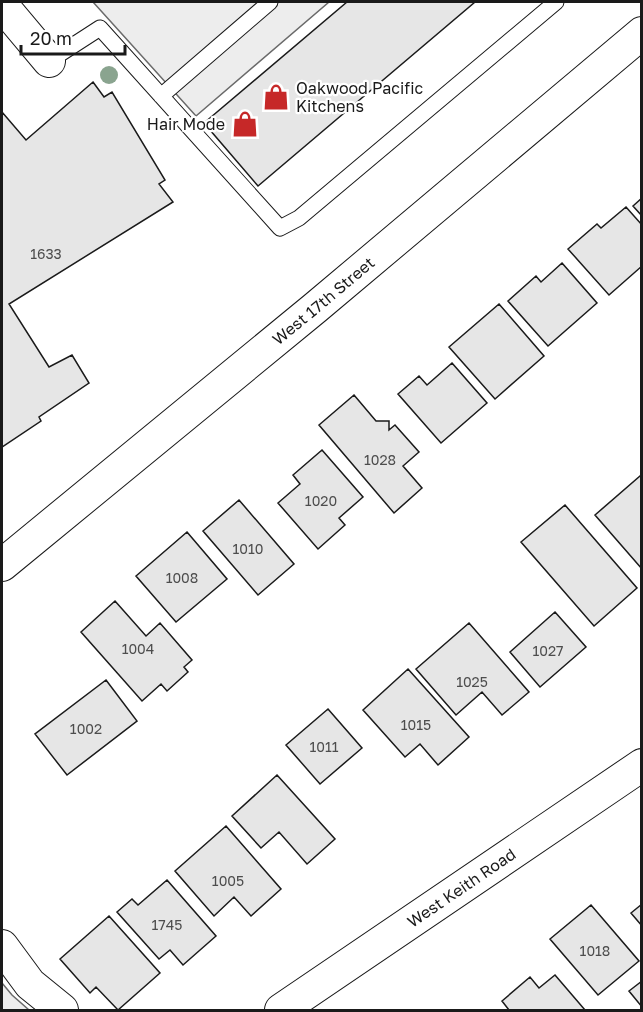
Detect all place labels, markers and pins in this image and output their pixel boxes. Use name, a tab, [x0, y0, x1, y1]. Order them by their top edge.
place label: Oakwood Pacific Kitchens	[296, 78, 423, 116]
shop icon: Oakwood Pacific Kitchens	[261, 82, 291, 112]
shop icon: Hair Mode	[230, 109, 260, 139]
place label: Hair Mode	[147, 114, 225, 134]

